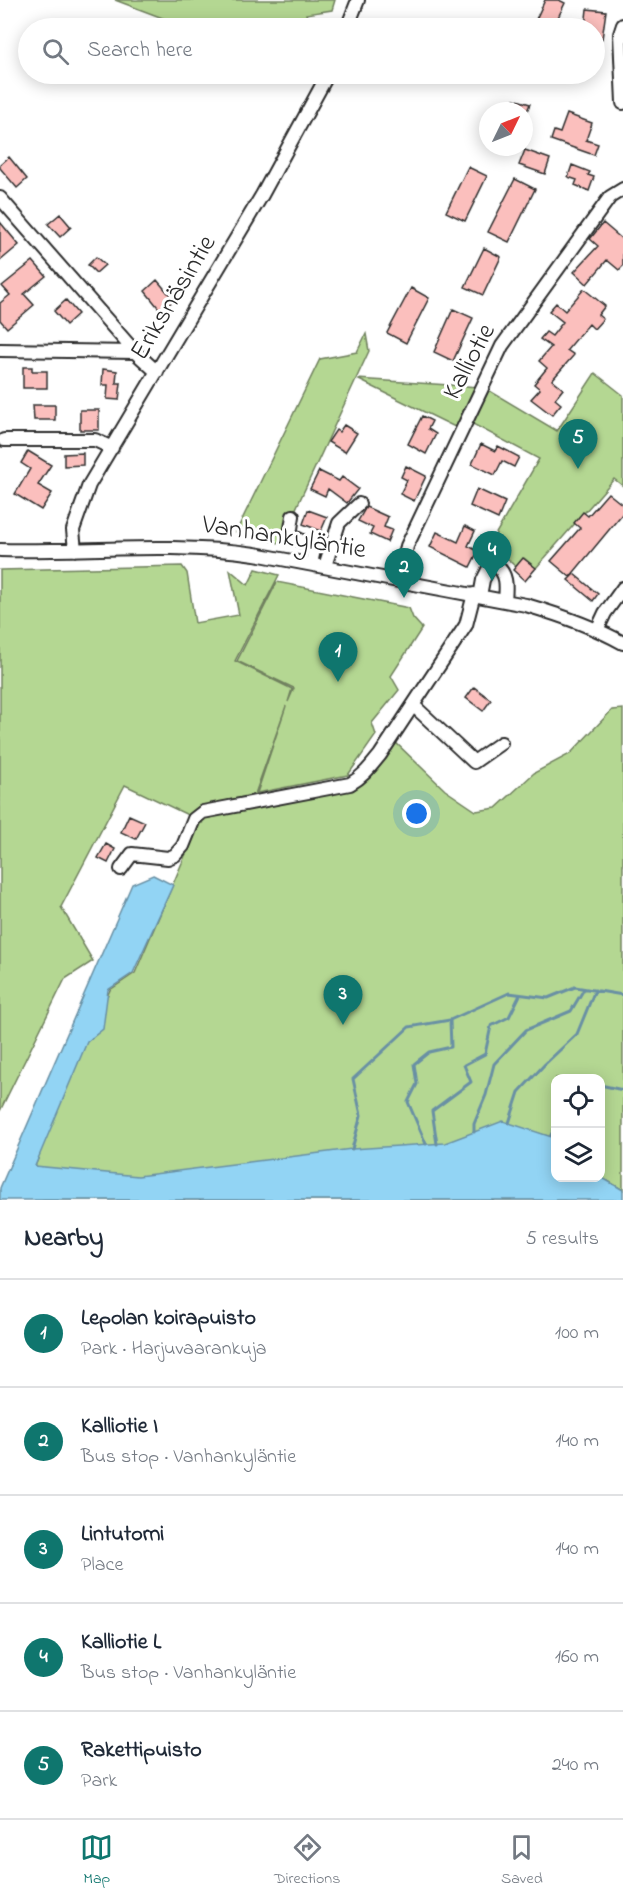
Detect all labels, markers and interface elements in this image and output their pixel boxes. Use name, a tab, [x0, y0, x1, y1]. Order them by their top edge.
search box	[18, 18, 605, 84]
icon: search	[39, 35, 72, 68]
text: Search here	[87, 35, 192, 67]
north arrow	[479, 102, 533, 156]
street label: Eriksnäsintie	[121, 227, 227, 368]
street label: Kalliotie	[434, 316, 507, 407]
pin: 5	[558, 420, 598, 469]
street label: Vanhankyläntie	[198, 506, 370, 570]
pin: 4	[472, 532, 512, 581]
pin: 2	[384, 548, 424, 598]
pin: 1	[318, 632, 358, 682]
your location	[402, 799, 431, 828]
pin: 3	[324, 976, 362, 1025]
map controls	[551, 1074, 605, 1182]
button: locate	[551, 1074, 605, 1128]
button: layers	[551, 1128, 605, 1182]
text: Nearby	[24, 1220, 103, 1258]
text: 5 results	[526, 1225, 599, 1254]
text: Lepolan koirapuisto	[81, 1303, 256, 1335]
text: 1	[40, 1319, 47, 1348]
text: 100 m	[555, 1319, 599, 1348]
text: Park · Harjuvaarankuja	[81, 1335, 267, 1364]
text: Kalliotie I	[81, 1411, 158, 1443]
text: 2	[39, 1427, 48, 1456]
text: 140 m	[555, 1427, 599, 1456]
text: Bus stop · Vanhankyläntie	[81, 1443, 296, 1472]
text: Lintutorni	[81, 1519, 164, 1551]
text: 3	[39, 1535, 48, 1564]
text: 140 m	[555, 1535, 599, 1564]
text: Place	[81, 1551, 123, 1580]
text: Kalliotie L	[81, 1627, 161, 1659]
text: 4	[39, 1643, 48, 1672]
text: 160 m	[555, 1643, 599, 1672]
text: Bus stop · Vanhankyläntie	[81, 1659, 296, 1688]
text: Rakettipuisto	[81, 1735, 202, 1767]
text: 5	[38, 1751, 49, 1780]
text: 240 m	[552, 1751, 599, 1780]
text: Park	[81, 1767, 117, 1796]
tab: Map	[80, 1831, 113, 1891]
tab: Directions	[274, 1831, 340, 1891]
tab: Saved	[501, 1831, 543, 1891]

